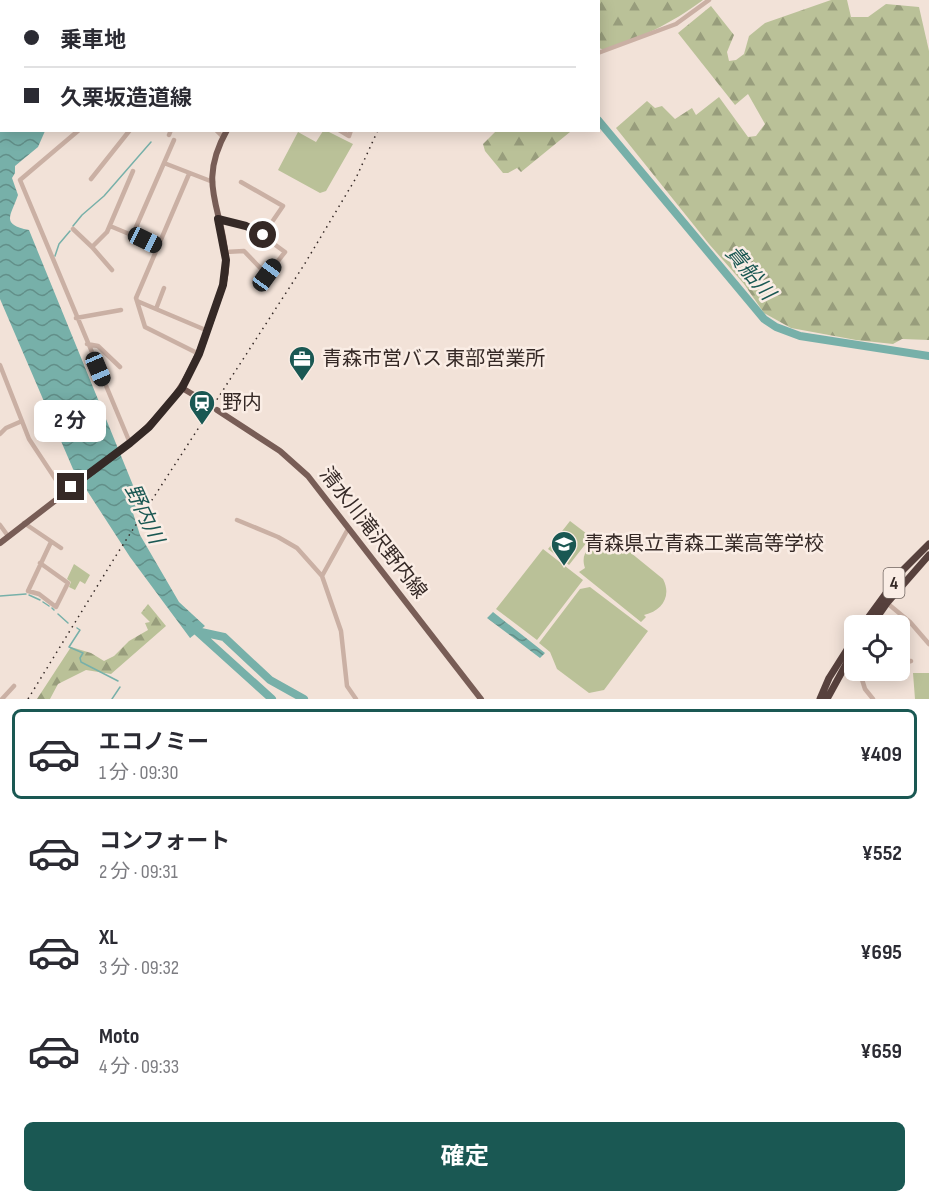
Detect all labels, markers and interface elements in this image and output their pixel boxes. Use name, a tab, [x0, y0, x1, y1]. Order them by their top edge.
text: 乗車地	[60, 27, 126, 54]
text: 久栗坂造道線	[60, 85, 192, 112]
route start	[249, 221, 276, 248]
car	[125, 224, 165, 256]
water label: 貴船川	[720, 241, 781, 307]
car	[249, 255, 285, 295]
office icon: 青森市営バス 東部営業所	[287, 344, 317, 382]
place label: 青森市営バス 東部営業所	[322, 347, 545, 371]
car	[83, 349, 113, 389]
station icon: 野内	[187, 388, 217, 426]
place label: 野内	[222, 391, 262, 415]
callout: 2 分	[35, 400, 107, 442]
text: 2 分	[54, 409, 86, 433]
street label: 清水川滝沢野内線	[314, 463, 432, 603]
route end	[57, 473, 84, 500]
water label: 野内川	[119, 480, 169, 550]
school or university icon: 青森県立青森工業高等学校	[549, 529, 579, 567]
place label: 青森県立青森工業高等学校	[584, 532, 824, 556]
road number: 4	[884, 568, 904, 598]
map controls	[844, 615, 910, 681]
button: locate	[844, 615, 910, 681]
icon: car	[27, 727, 81, 781]
text: エコノミー	[99, 729, 209, 756]
text: ¥409	[860, 741, 902, 768]
text: 1 分 · 09:30	[99, 761, 178, 785]
icon: car	[27, 826, 81, 880]
text: コンフォート	[99, 828, 230, 855]
text: ¥552	[862, 840, 902, 867]
text: 2 分 · 09:31	[99, 860, 178, 884]
text: XL	[99, 924, 118, 951]
icon: car	[27, 925, 81, 979]
text: ¥695	[860, 939, 902, 966]
text: 3 分 · 09:32	[99, 956, 179, 980]
text: Moto	[99, 1023, 139, 1050]
icon: car	[27, 1024, 81, 1078]
text: ¥659	[860, 1038, 902, 1065]
text: 4 分 · 09:33	[99, 1055, 179, 1079]
button: 確定	[24, 1122, 905, 1191]

